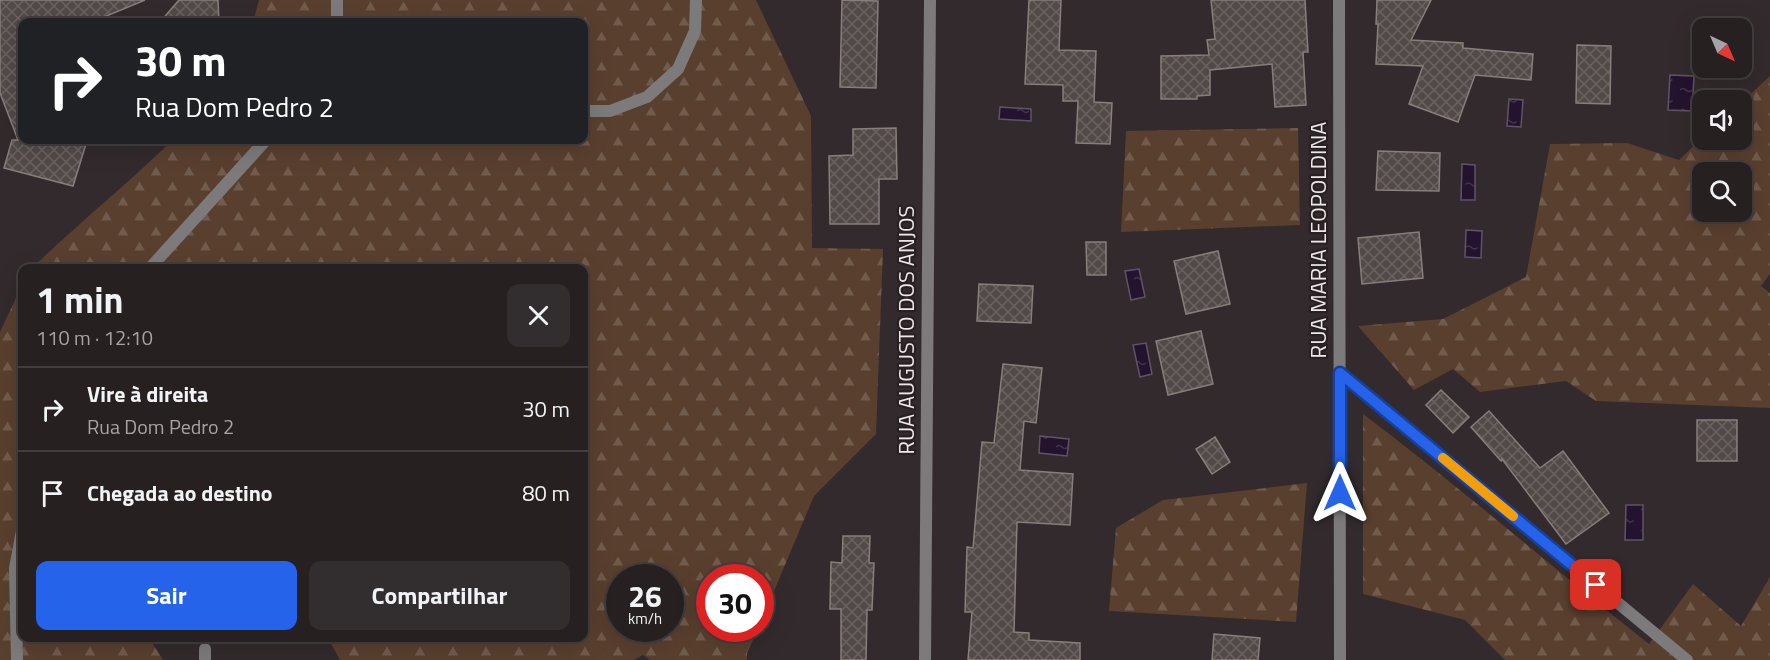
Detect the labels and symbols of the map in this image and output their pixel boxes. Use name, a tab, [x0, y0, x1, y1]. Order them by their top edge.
north arrow	[1692, 18, 1752, 78]
street label: RUA MARIA LEOPOLDINA	[1301, 122, 1335, 358]
street label: RUA AUGUSTO DOS ANJOS	[889, 206, 923, 454]
position arrow	[1308, 461, 1372, 525]
pin	[1570, 559, 1621, 610]
speed limit sign: 30	[696, 564, 774, 642]

